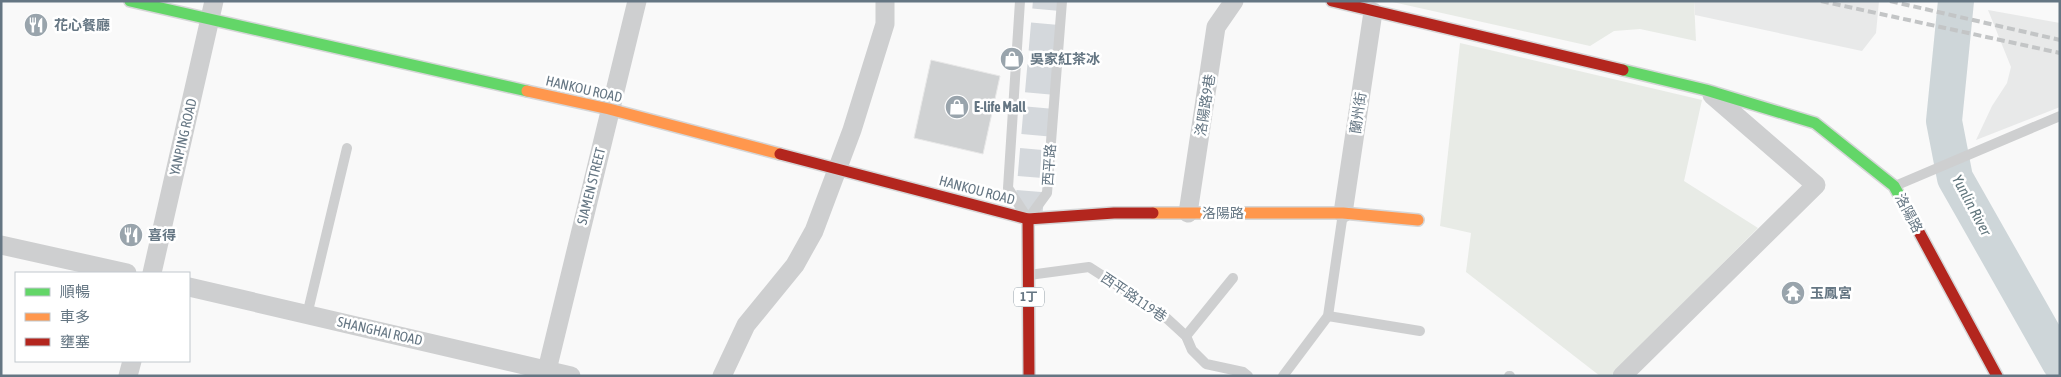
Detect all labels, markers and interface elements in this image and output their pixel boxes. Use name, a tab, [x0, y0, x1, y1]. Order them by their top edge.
restaurant icon: 花心餐廳	[23, 12, 49, 38]
place label: 花心餐廳	[54, 17, 110, 33]
shop icon: 吳家紅茶冰	[999, 46, 1025, 72]
place label: 吳家紅茶冰	[1030, 51, 1100, 67]
street label: HANKOU ROAD	[544, 72, 624, 106]
street label: 洛陽路9巷	[1192, 73, 1218, 137]
street label: 蘭州街	[1347, 91, 1369, 135]
shop icon: E-life Mall	[944, 94, 970, 120]
street label: YANPING ROAD	[166, 97, 200, 177]
place label: E-life Mall	[974, 99, 1026, 115]
street label: 西平路	[1040, 143, 1058, 187]
street label: SIAMEN STREET	[574, 146, 608, 226]
street label: HANKOU ROAD	[937, 172, 1017, 208]
water label: Yunlin River	[1949, 172, 1995, 239]
street label: 洛陽路	[1892, 191, 1926, 235]
street label: 洛陽路	[1202, 205, 1244, 221]
restaurant icon: 喜得	[118, 222, 144, 248]
place label: 喜得	[148, 227, 176, 243]
street label: 西平路119巷	[1098, 269, 1170, 325]
legend	[15, 272, 190, 362]
temple icon: 玉鳳宮	[1780, 280, 1806, 306]
text: 順暢	[60, 283, 90, 300]
place label: 玉鳳宮	[1810, 285, 1852, 301]
road number: 1丁	[1014, 288, 1044, 306]
text: 車多	[60, 308, 90, 325]
street label: SHANGHAI ROAD	[336, 313, 424, 349]
text: 壅塞	[60, 333, 90, 350]

